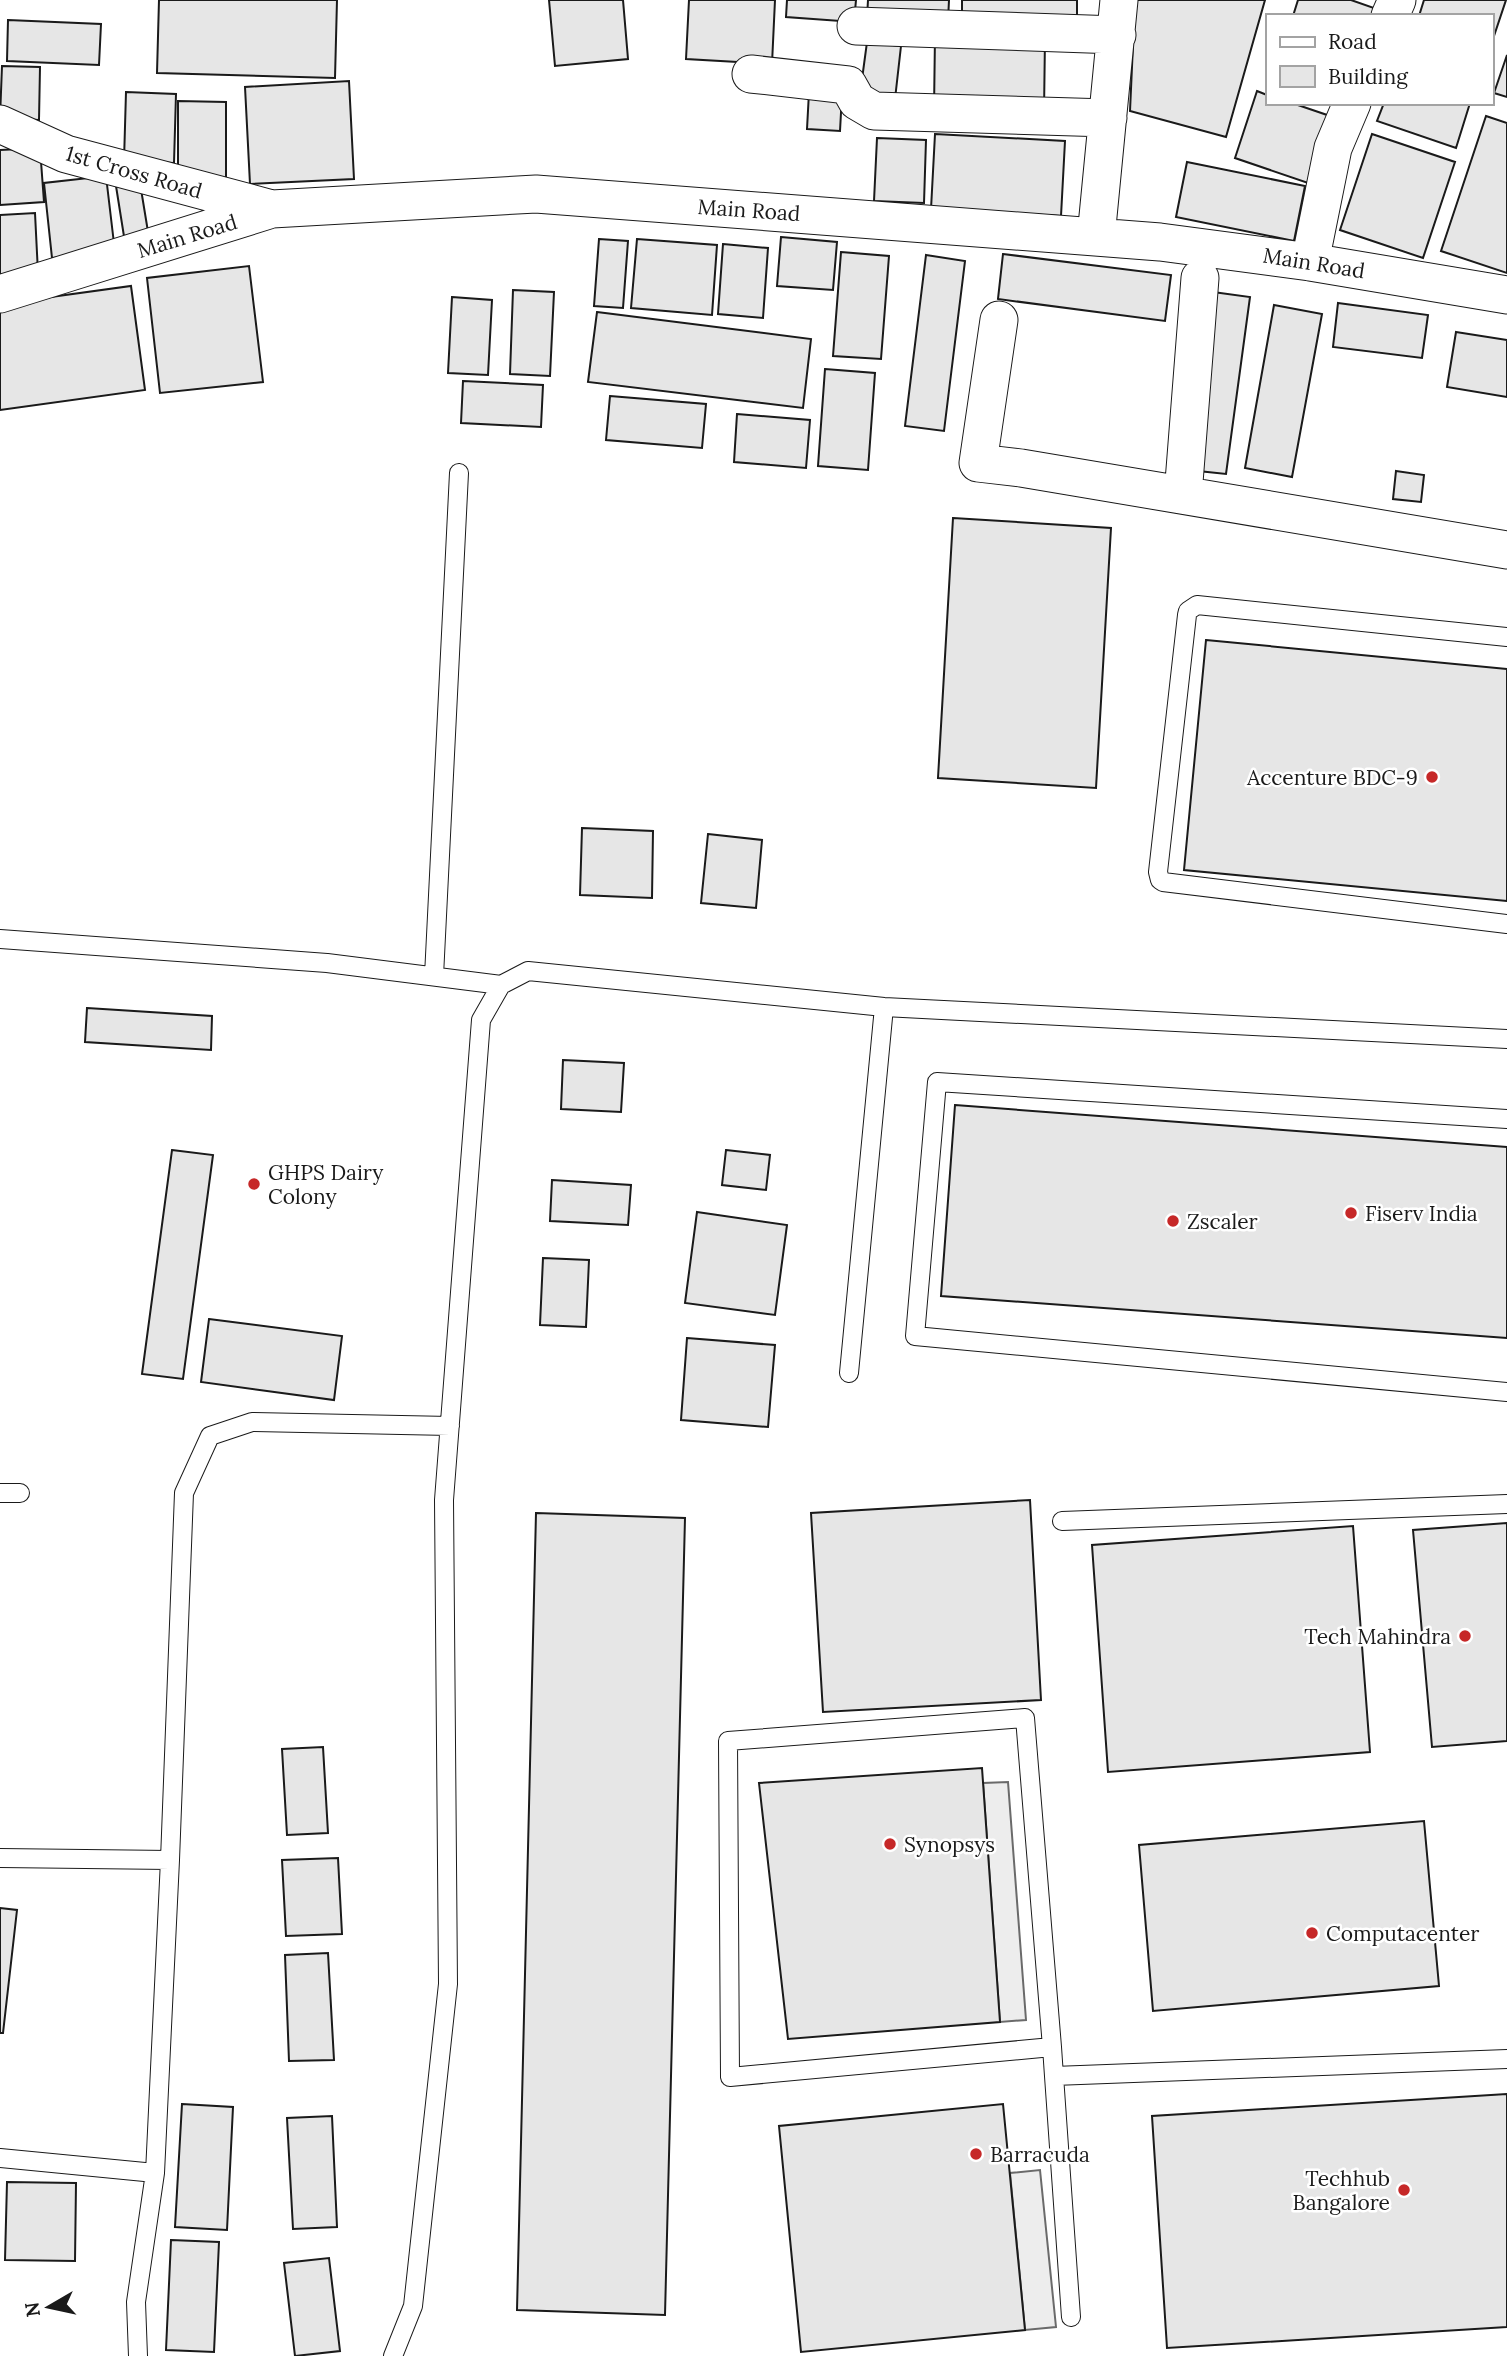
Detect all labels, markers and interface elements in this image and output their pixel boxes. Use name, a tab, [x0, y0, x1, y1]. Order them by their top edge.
legend	[1266, 14, 1493, 105]
text: Road	[1328, 28, 1377, 55]
text: Building	[1328, 63, 1408, 90]
street label: 1st Cross Road	[63, 140, 205, 204]
street label: Main Road	[697, 193, 801, 227]
street label: Main Road	[134, 208, 240, 264]
street label: Main Road	[1261, 242, 1367, 284]
place label: Accenture BDC-9	[1246, 764, 1418, 791]
marker: Accenture BDC-9	[1424, 769, 1440, 785]
place label: GHPS Dairy Colony	[268, 1159, 383, 1210]
marker: GHPS Dairy Colony	[246, 1176, 262, 1192]
place label: Fiserv India	[1365, 1200, 1478, 1227]
marker: Fiserv India	[1343, 1205, 1359, 1221]
place label: Zscaler	[1187, 1208, 1258, 1235]
marker: Zscaler	[1165, 1213, 1181, 1229]
place label: Tech Mahindra	[1304, 1623, 1451, 1650]
marker: Tech Mahindra	[1457, 1628, 1473, 1644]
place label: Synopsys	[904, 1831, 995, 1858]
marker: Synopsys	[882, 1836, 898, 1852]
place label: Computacenter	[1326, 1920, 1479, 1947]
marker: Computacenter	[1304, 1925, 1320, 1941]
place label: Barracuda	[990, 2141, 1090, 2168]
marker: Barracuda	[968, 2146, 984, 2162]
place label: Techhub Bangalore	[1293, 2165, 1390, 2216]
marker: Techhub Bangalore	[1396, 2182, 1412, 2198]
north arrow	[14, 2272, 84, 2342]
text: N	[19, 2300, 45, 2319]

